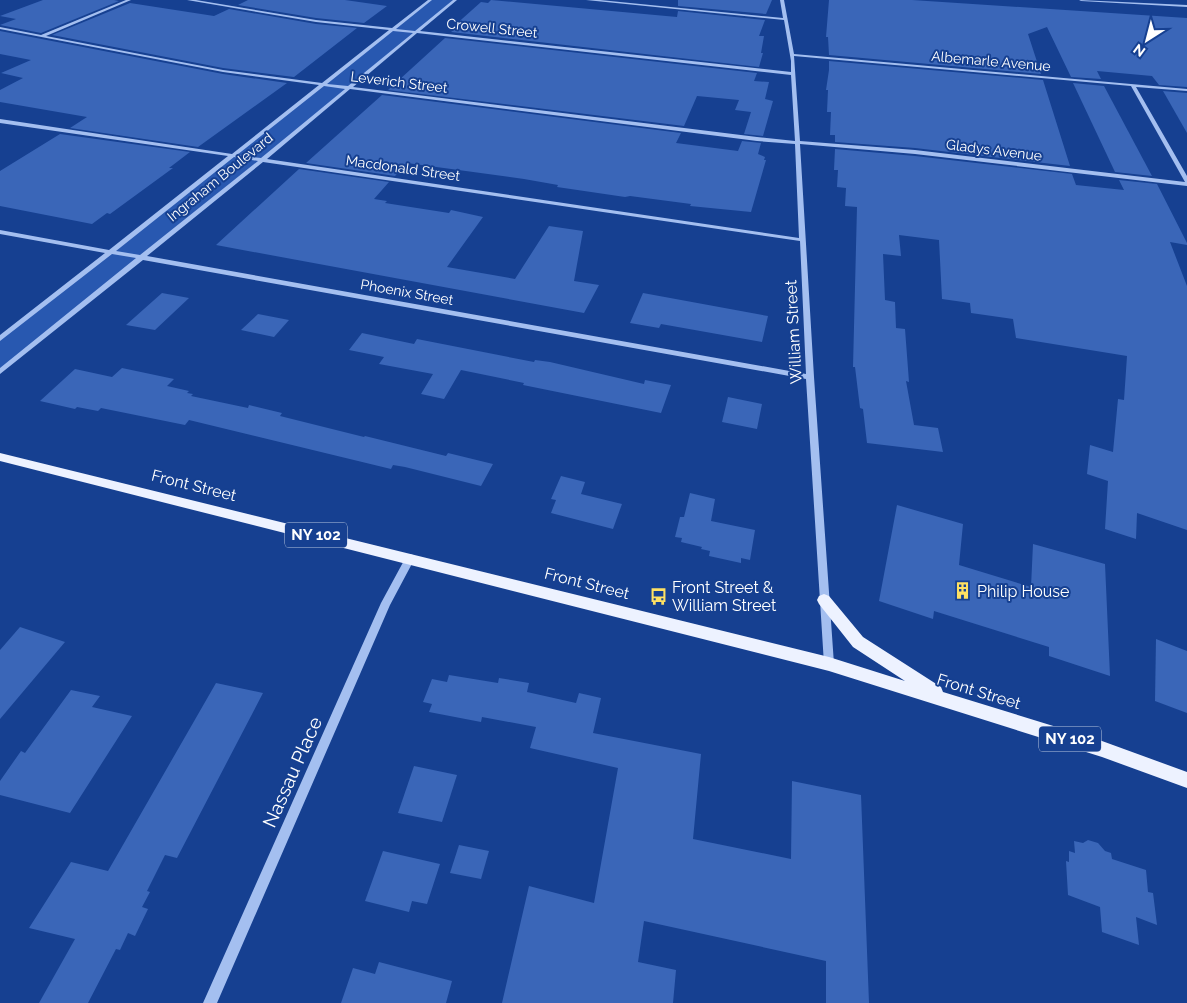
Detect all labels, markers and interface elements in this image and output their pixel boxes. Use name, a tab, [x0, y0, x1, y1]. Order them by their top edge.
street label: Crowell Street	[446, 15, 539, 41]
north arrow	[1122, 15, 1172, 65]
text: N	[1130, 41, 1148, 60]
street label: Albemarle Avenue	[931, 48, 1051, 74]
street label: Leverich Street	[350, 68, 449, 96]
street label: Ingraham Boulevard	[164, 130, 276, 224]
street label: Gladys Avenue	[945, 136, 1043, 164]
street label: Macdonald Street	[345, 152, 461, 184]
street label: Phoenix Street	[359, 276, 455, 308]
street label: William Street	[781, 279, 806, 385]
street label: Front Street	[149, 466, 239, 505]
road number: NY 102	[285, 522, 347, 548]
street label: Front Street	[542, 564, 632, 603]
place label: Front Street & William Street	[672, 578, 777, 615]
building icon: Philip House	[953, 581, 973, 601]
place label: Philip House	[977, 582, 1069, 601]
bus stop icon: Front Street & William Street	[648, 586, 668, 606]
street label: Front Street	[935, 670, 1024, 713]
street label: Nassau Place	[258, 713, 326, 831]
road number: NY 102	[1039, 726, 1101, 752]

